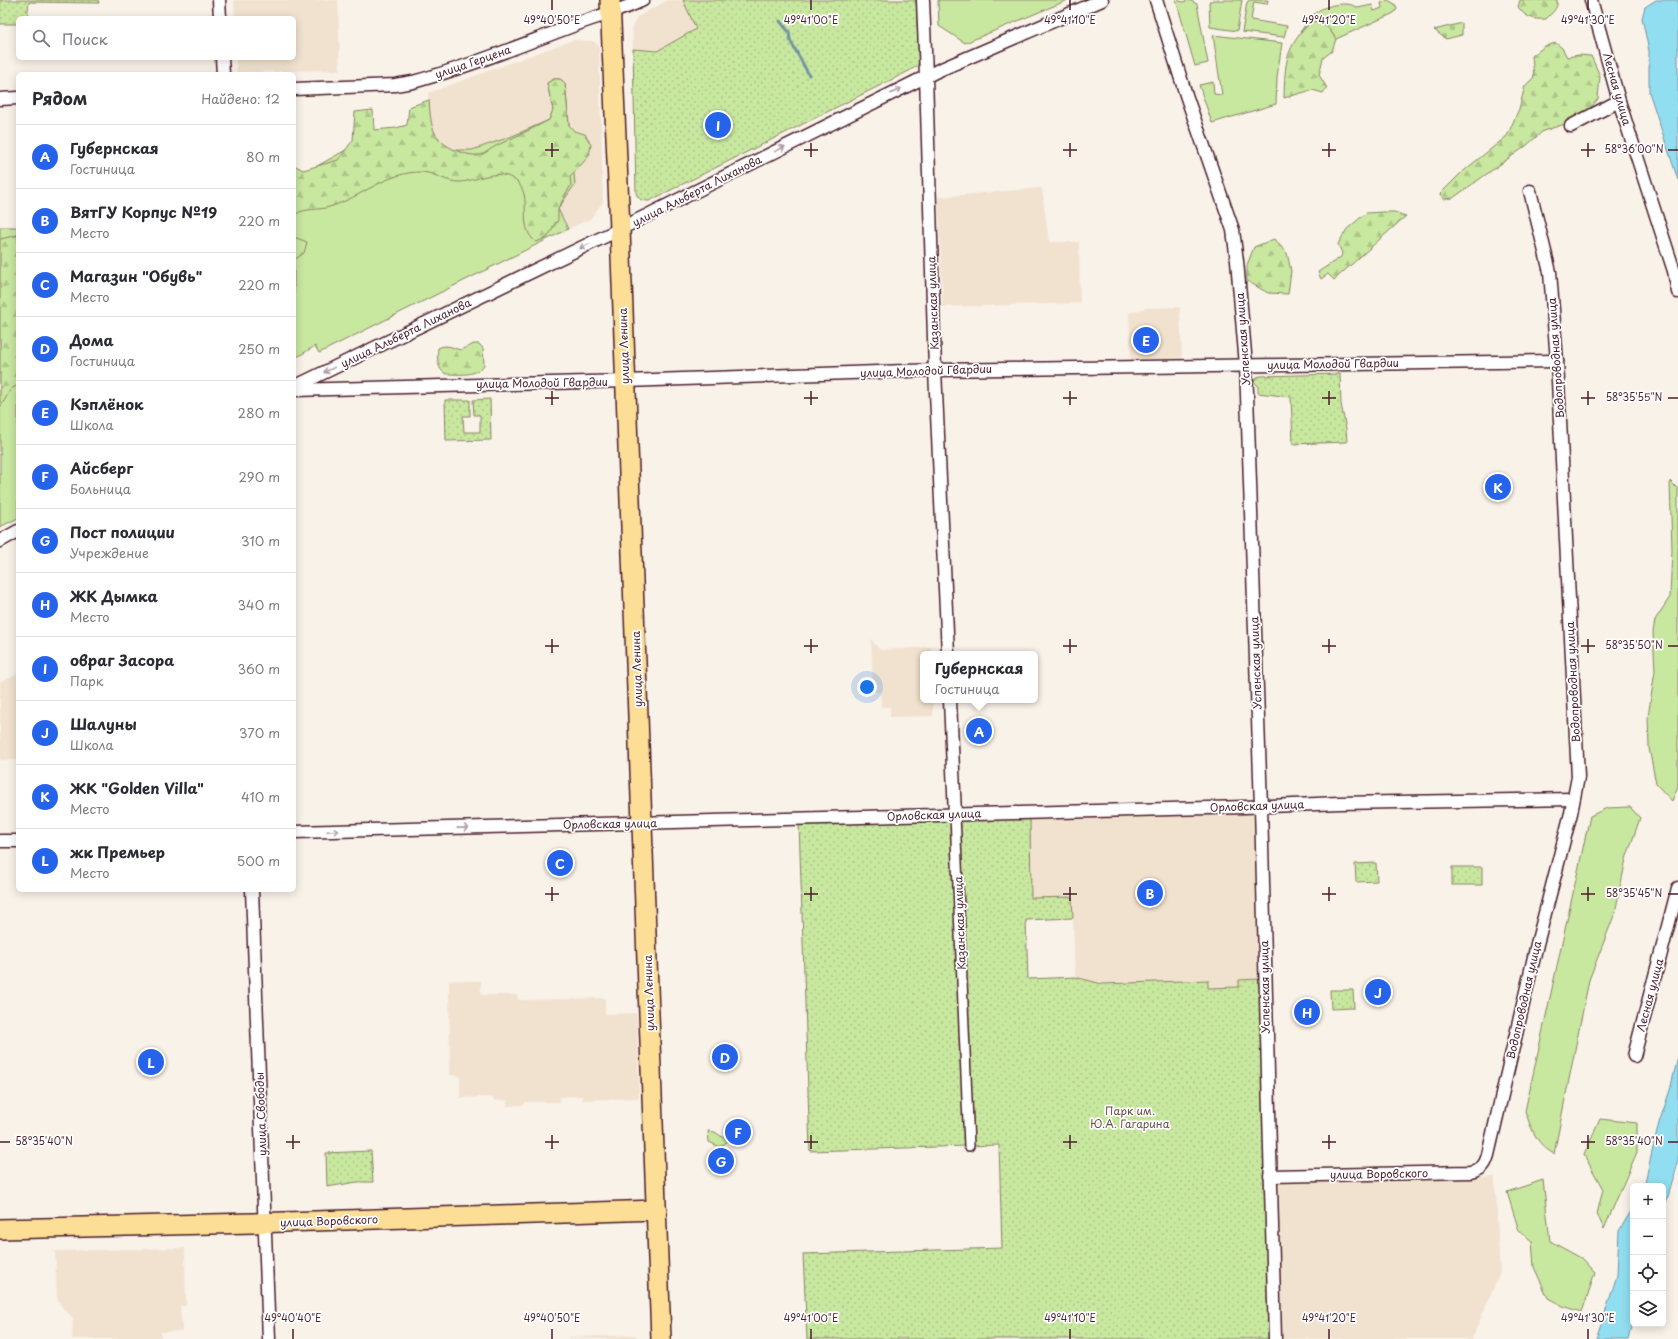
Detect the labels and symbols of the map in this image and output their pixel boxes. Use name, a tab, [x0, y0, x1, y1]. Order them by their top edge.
text: 49°40'50"E	[524, 12, 580, 27]
text: 49°41'00"E	[784, 12, 838, 27]
text: 49°41'10"E	[1044, 12, 1096, 27]
text: 49°41'20"E	[1302, 12, 1356, 27]
text: 49°41'30"E	[1561, 12, 1615, 27]
street label: улица Герцена	[433, 41, 513, 82]
street label: Лесная улица	[1599, 51, 1636, 127]
one-way arrow	[890, 87, 902, 94]
pin: I	[705, 110, 731, 140]
text: 58°36'00"N	[1604, 141, 1664, 156]
one-way arrow	[774, 145, 786, 152]
street label: улица Альберта Лиханова	[629, 150, 765, 231]
one-way arrow	[579, 243, 591, 250]
street label: Казанская улица	[922, 256, 943, 350]
street label: Успенская улица	[1231, 292, 1254, 386]
street label: улица Альберта Лиханова	[338, 293, 474, 372]
street label: Водопроводная улица	[1543, 297, 1568, 419]
street label: улица Ленина	[614, 308, 633, 384]
pin: E	[1133, 325, 1159, 355]
street label: улица Молодой Гвардии	[1267, 354, 1399, 373]
street label: улица Молодой Гвардии	[860, 360, 992, 381]
one-way arrow	[323, 367, 335, 374]
street label: улица Молодой Гвардии	[476, 373, 608, 392]
text: 58°35'55"N	[1606, 389, 1663, 404]
pin: K	[1485, 472, 1511, 502]
street label: Успенская улица	[1245, 616, 1266, 710]
street label: Водопроводная улица	[1561, 621, 1584, 743]
street label: улица Ленина	[627, 631, 646, 707]
text: 58°35'50"N	[1605, 637, 1663, 652]
your location	[857, 677, 877, 697]
pin: A	[966, 716, 992, 746]
street label: Орловская улица	[1210, 795, 1305, 816]
street label: Орловская улица	[887, 804, 982, 825]
street label: Орловская улица	[563, 814, 657, 833]
one-way arrow	[456, 824, 469, 831]
one-way arrow	[326, 827, 339, 835]
pin: C	[547, 848, 573, 878]
street label: Казанская улица	[949, 876, 970, 970]
pin: B	[1137, 878, 1163, 908]
text: 58°35'45"N	[1606, 885, 1662, 900]
street label: Водопроводная улица	[1502, 939, 1545, 1061]
street label: Успенская улица	[1255, 940, 1274, 1034]
street label: улица Ленина	[639, 955, 658, 1031]
street label: Лесная улица	[1632, 956, 1667, 1033]
pin: J	[1365, 977, 1391, 1007]
pin: H	[1294, 997, 1320, 1027]
pin: D	[712, 1042, 738, 1072]
pin: L	[138, 1047, 164, 1077]
street label: улица Свободы	[251, 1072, 270, 1156]
park label: Парк им. Ю.А. Гагарина	[1090, 1102, 1170, 1132]
pin: F	[725, 1117, 751, 1147]
text: 58°35'40"N	[15, 1133, 73, 1148]
text: 58°35'40"N	[1605, 1133, 1663, 1148]
pin: G	[708, 1146, 734, 1176]
street label: улица Воровского	[1330, 1164, 1428, 1183]
street label: улица Воровского	[280, 1210, 378, 1231]
text: 49°40'40"E	[265, 1310, 321, 1325]
text: 49°40'50"E	[524, 1310, 580, 1325]
text: 49°41'00"E	[784, 1310, 838, 1325]
text: 49°41'10"E	[1044, 1310, 1096, 1325]
text: 49°41'20"E	[1302, 1310, 1356, 1325]
text: 49°41'30"E	[1561, 1310, 1615, 1325]

